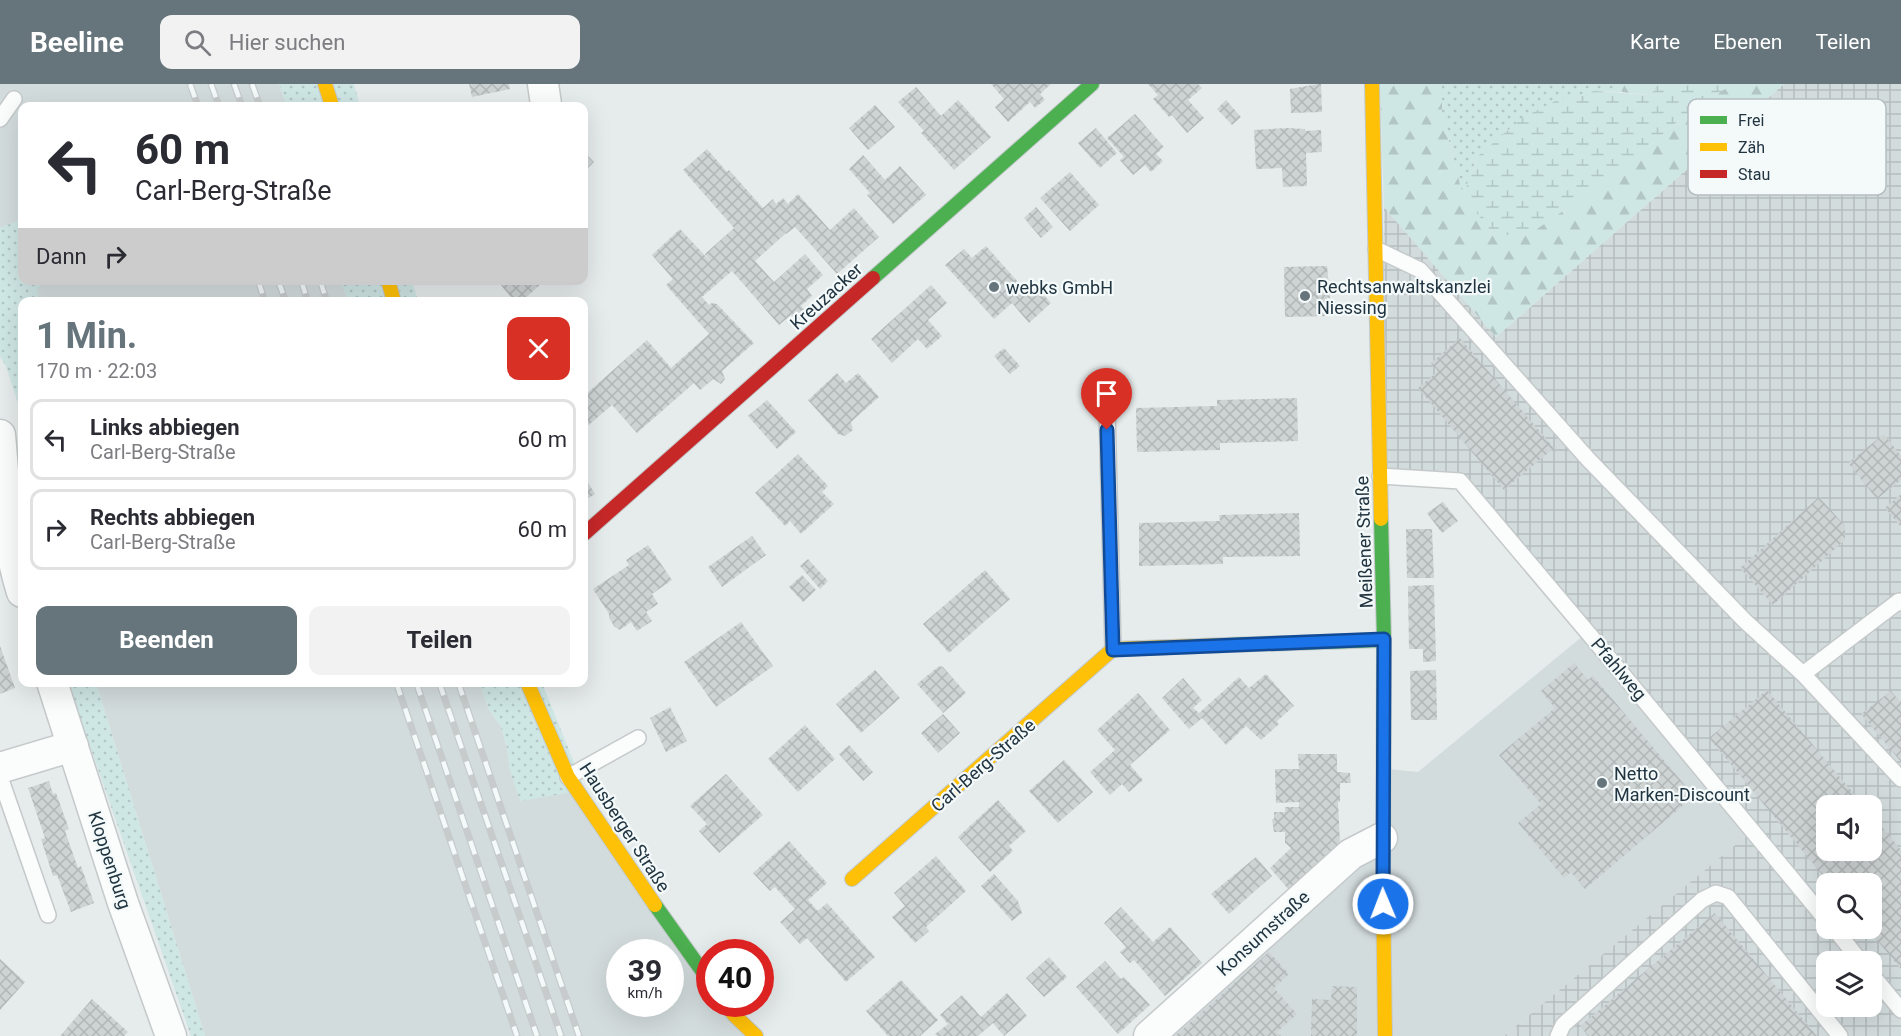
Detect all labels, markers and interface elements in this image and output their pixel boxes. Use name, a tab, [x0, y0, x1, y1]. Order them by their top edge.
search box	[160, 15, 580, 69]
text: Beeline	[30, 26, 124, 59]
icon: search	[181, 26, 214, 59]
text: Hier suchen	[229, 30, 345, 55]
text: Karte	[1630, 30, 1680, 54]
text: Ebenen	[1713, 30, 1782, 54]
text: Teilen	[1815, 30, 1871, 54]
legend	[1688, 99, 1886, 195]
text: Frei	[1738, 111, 1764, 130]
text: 60 m	[135, 125, 230, 174]
icon: left	[36, 126, 114, 204]
text: Zäh	[1738, 138, 1765, 157]
text: Stau	[1738, 165, 1770, 184]
text: Carl-Berg-Straße	[135, 175, 332, 207]
icon: right	[99, 240, 132, 273]
text: Dann	[36, 244, 87, 269]
street label: Kreuzacker	[786, 258, 866, 334]
place label: Rechtsanwaltskanzlei Niessing	[1317, 276, 1491, 318]
place label: webks GmbH	[1006, 277, 1113, 298]
marker: webks GmbH	[987, 280, 1001, 294]
marker: Rechtsanwaltskanzlei Niessing	[1298, 289, 1312, 303]
text: 1 Min.	[36, 315, 137, 357]
button: close	[507, 317, 570, 380]
text: 170 m · 22:03	[36, 359, 157, 383]
pin	[1081, 368, 1132, 430]
icon: arrive	[1090, 377, 1123, 410]
text: Links abbiegen	[90, 415, 240, 440]
icon: left	[39, 423, 72, 456]
text: 60 m	[518, 427, 567, 452]
text: Carl-Berg-Straße	[90, 440, 236, 464]
street label: Meißener Straße	[1351, 476, 1377, 608]
text: Rechts abbiegen	[90, 505, 255, 530]
icon: right	[39, 513, 72, 546]
text: 60 m	[518, 517, 567, 542]
text: Carl-Berg-Straße	[90, 530, 236, 554]
button: Beenden	[36, 606, 297, 675]
button: Teilen	[309, 606, 570, 675]
street label: Pfahlweg	[1587, 634, 1651, 704]
street label: Carl-Berg-Straße	[927, 714, 1039, 816]
street label: Hausberger Straße	[575, 758, 675, 896]
place label: Netto Marken-Discount	[1614, 763, 1750, 805]
marker: Netto Marken-Discount	[1595, 776, 1609, 790]
map controls	[1816, 795, 1882, 1017]
button: sound	[1816, 795, 1882, 861]
street label: Kloppenburg	[84, 808, 136, 912]
position arrow	[1351, 872, 1415, 936]
button: search	[1816, 873, 1882, 939]
street label: Konsumstraße	[1212, 886, 1314, 980]
speed limit sign: 40	[696, 939, 774, 1017]
button: layers	[1816, 951, 1882, 1017]
text: 39	[628, 953, 662, 988]
text: km/h	[627, 984, 663, 1002]

